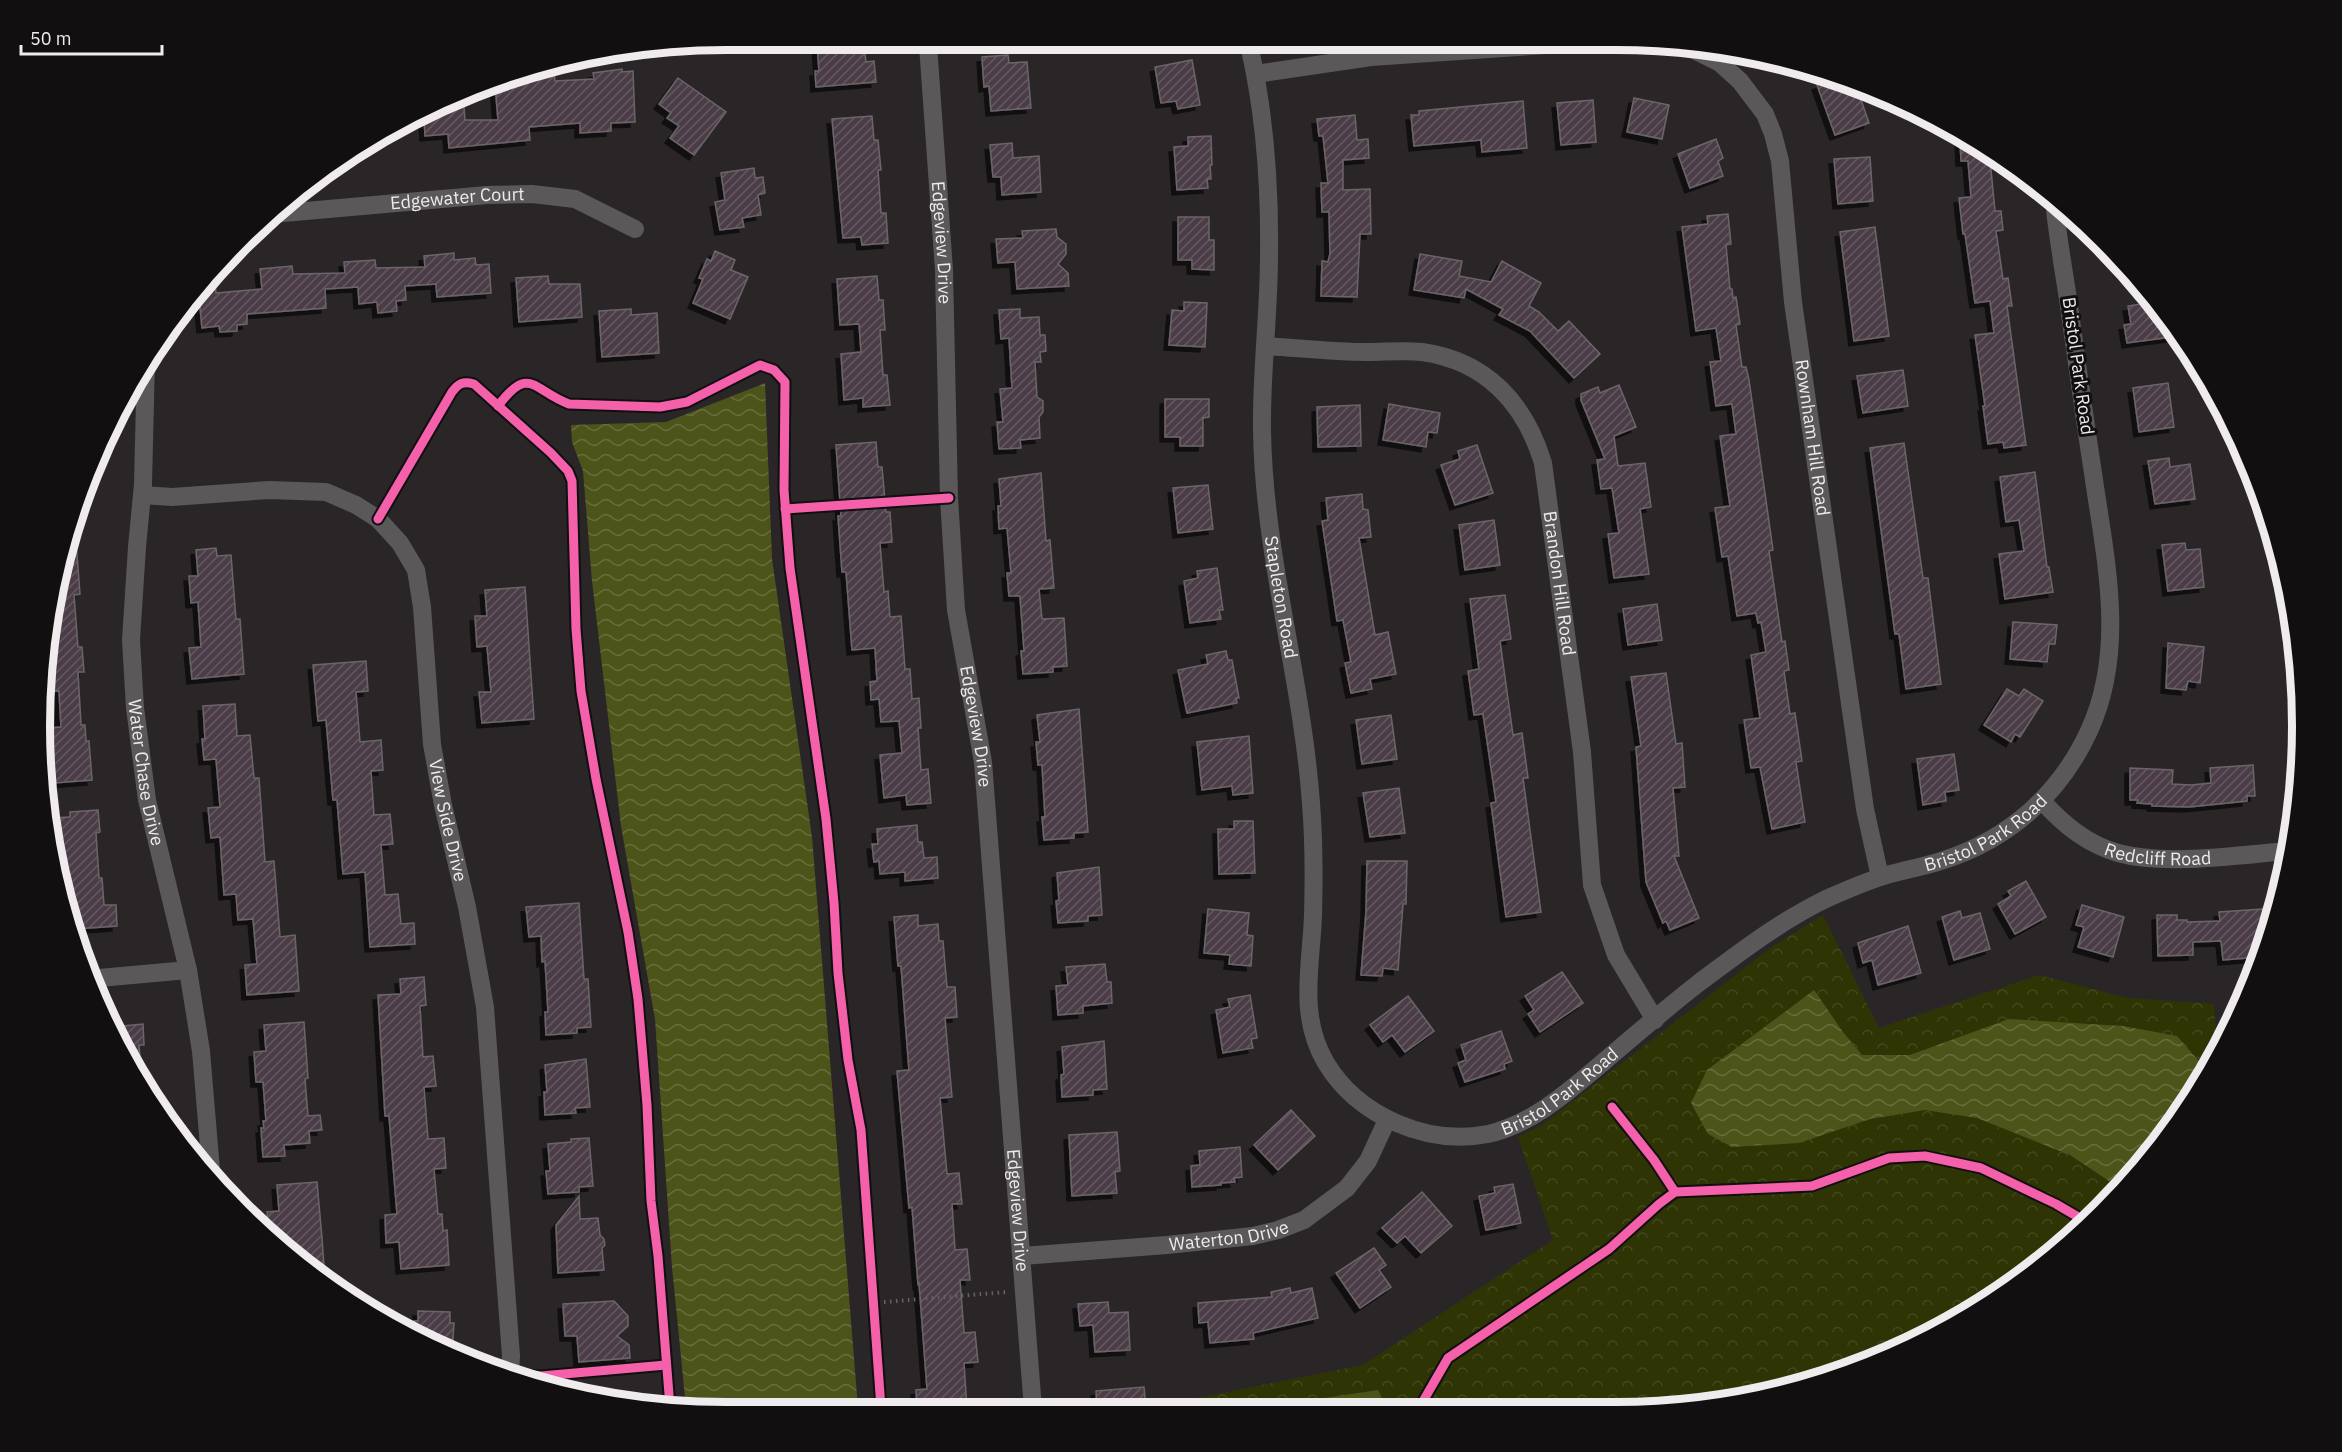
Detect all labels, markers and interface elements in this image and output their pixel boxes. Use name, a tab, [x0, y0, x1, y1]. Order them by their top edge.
scale bar	[21, 18, 162, 56]
text: 50 m	[30, 27, 72, 50]
street label: Edgeview Drive	[927, 180, 957, 304]
street label: Edgewater Court	[389, 182, 525, 215]
street label: Bristol Park Road	[2057, 295, 2100, 436]
street label: Rownham Hill Road	[1790, 358, 1835, 517]
street label: Brandon Hill Road	[1539, 509, 1581, 657]
street label: Stapleton Road	[1260, 534, 1303, 660]
street label: Edgeview Drive	[955, 664, 997, 788]
street label: Water Chase Drive	[124, 699, 170, 848]
street label: View Side Drive	[424, 757, 473, 884]
street label: Bristol Park Road	[1922, 789, 2052, 876]
street label: Redcliff Road	[2101, 837, 2212, 870]
street label: Bristol Park Road	[1498, 1042, 1623, 1141]
street label: Edgeview Drive	[1002, 1148, 1034, 1273]
street label: Waterton Drive	[1168, 1215, 1292, 1256]

